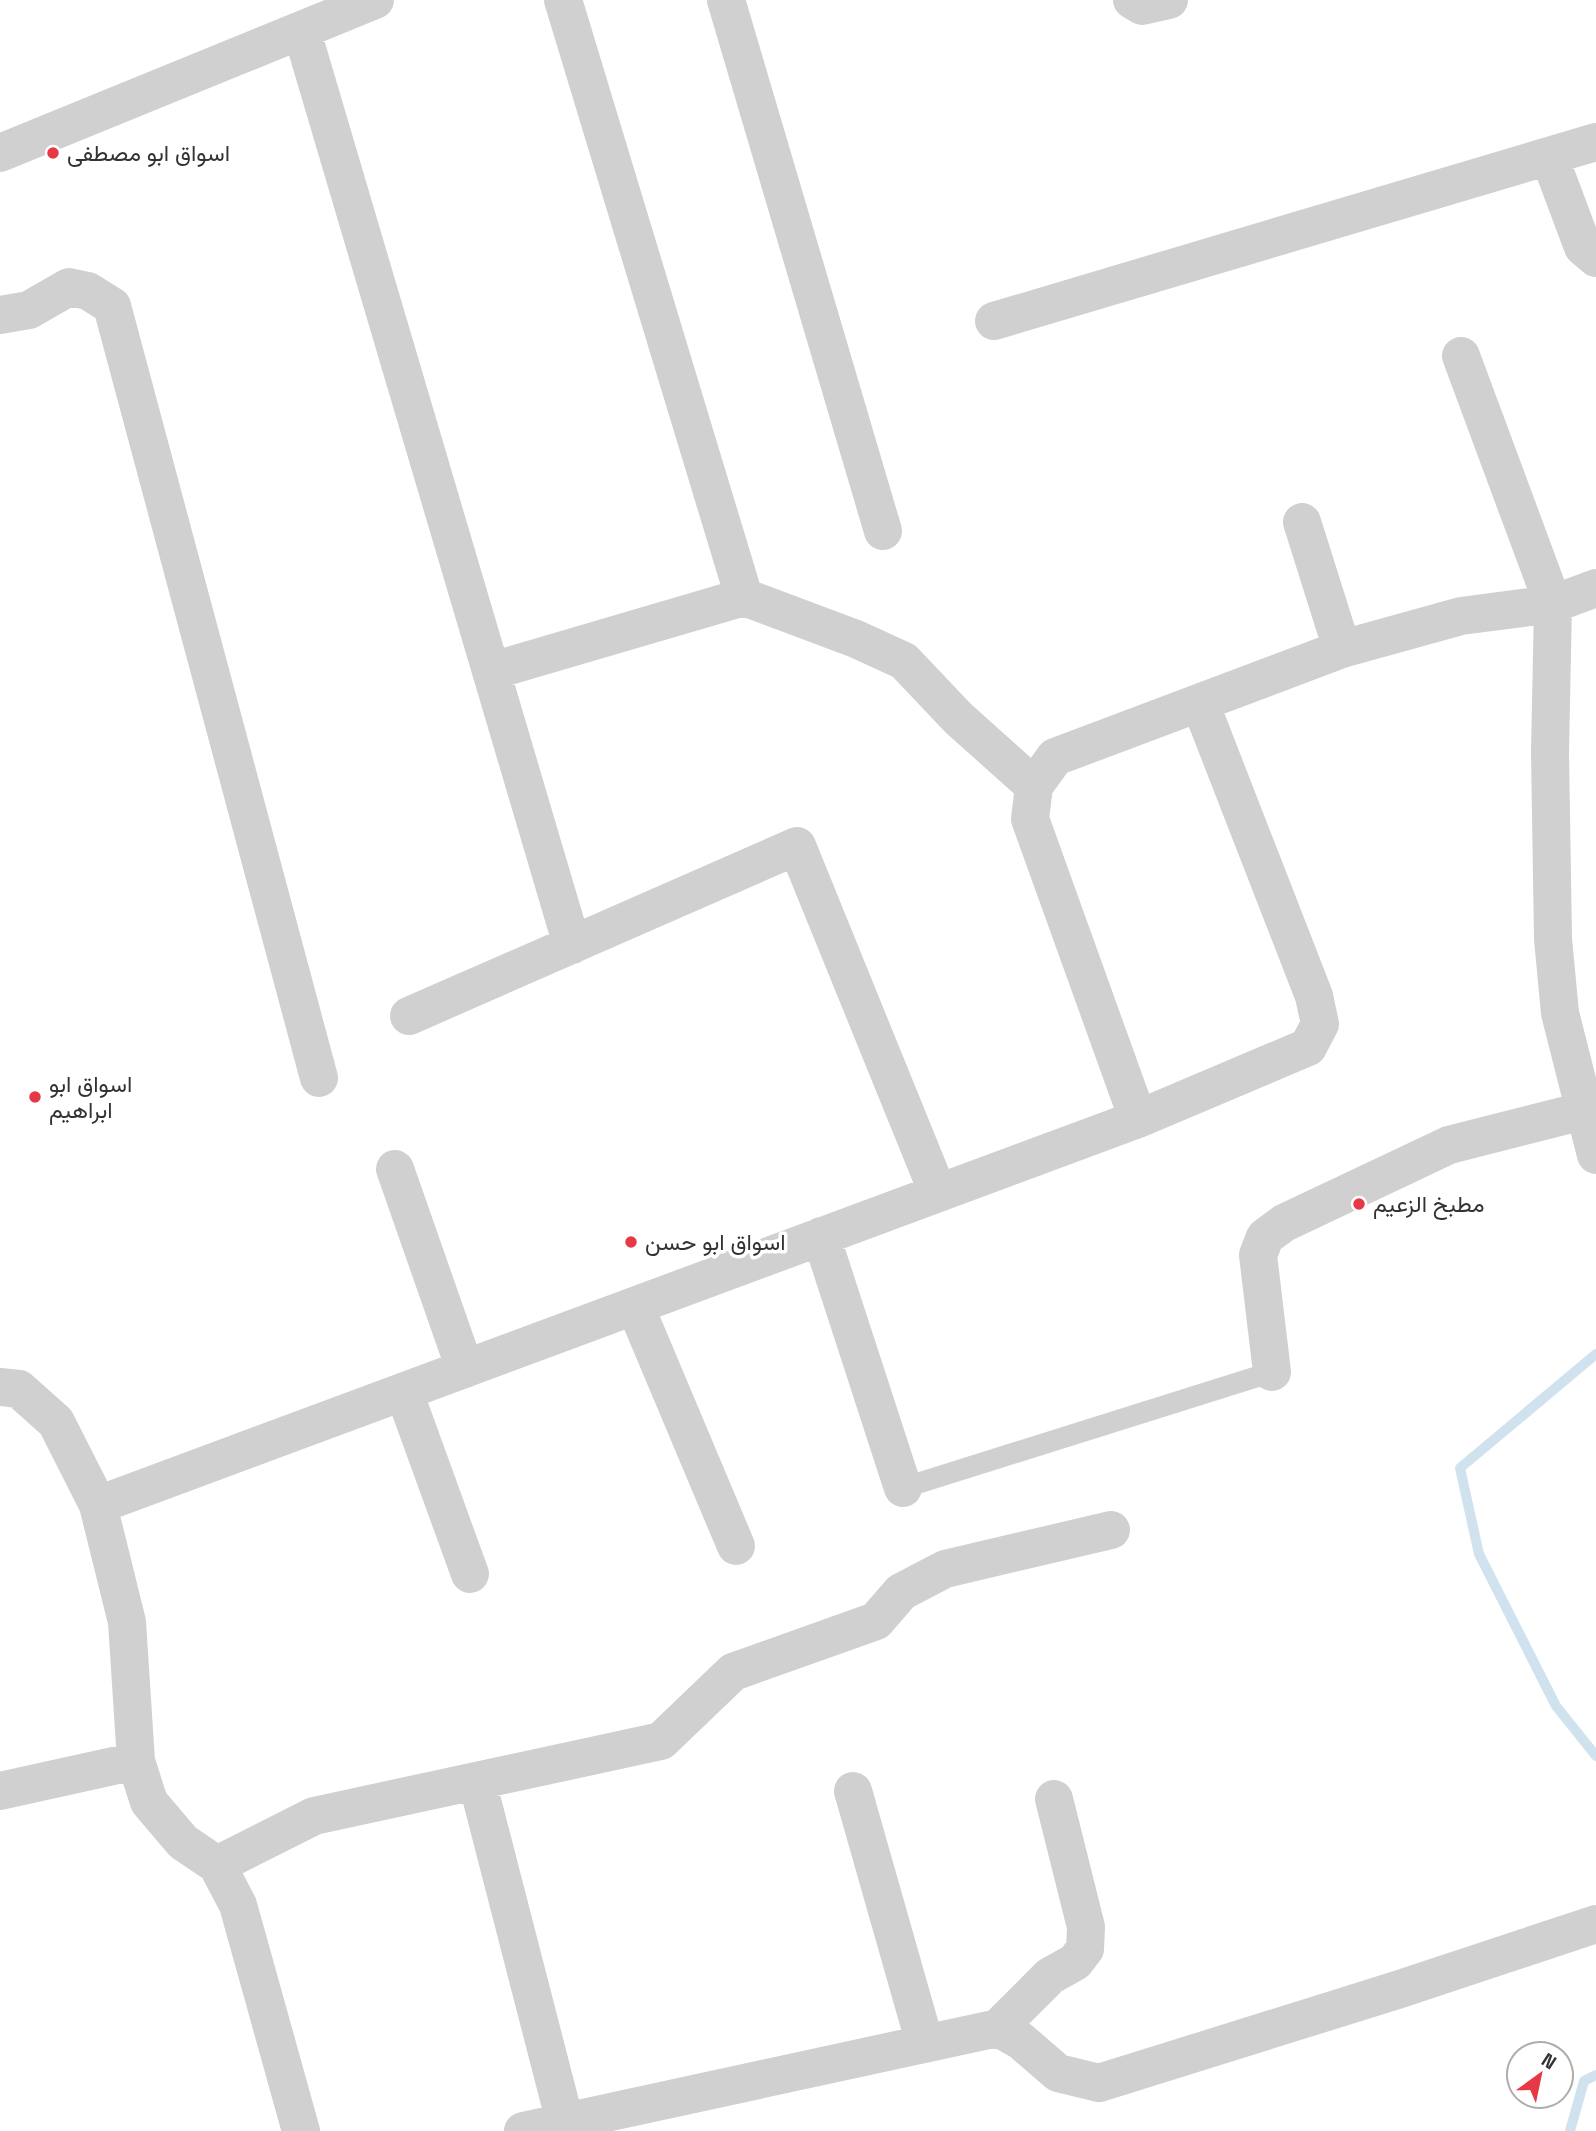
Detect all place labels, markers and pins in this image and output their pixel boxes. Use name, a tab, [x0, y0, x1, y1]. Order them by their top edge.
place label: اسواق ابو مصطفى	[67, 138, 230, 168]
marker: اسواق ابو مصطفى	[45, 145, 61, 161]
place label: اسواق ابو ابراهيم	[49, 1069, 132, 1125]
marker: اسواق ابو ابراهيم	[27, 1089, 43, 1105]
place label: مطبخ الزعيم	[1373, 1189, 1484, 1220]
marker: مطبخ الزعيم	[1351, 1196, 1367, 1212]
place label: اسواق ابو حسن	[645, 1227, 786, 1257]
marker: اسواق ابو حسن	[623, 1234, 639, 1250]

